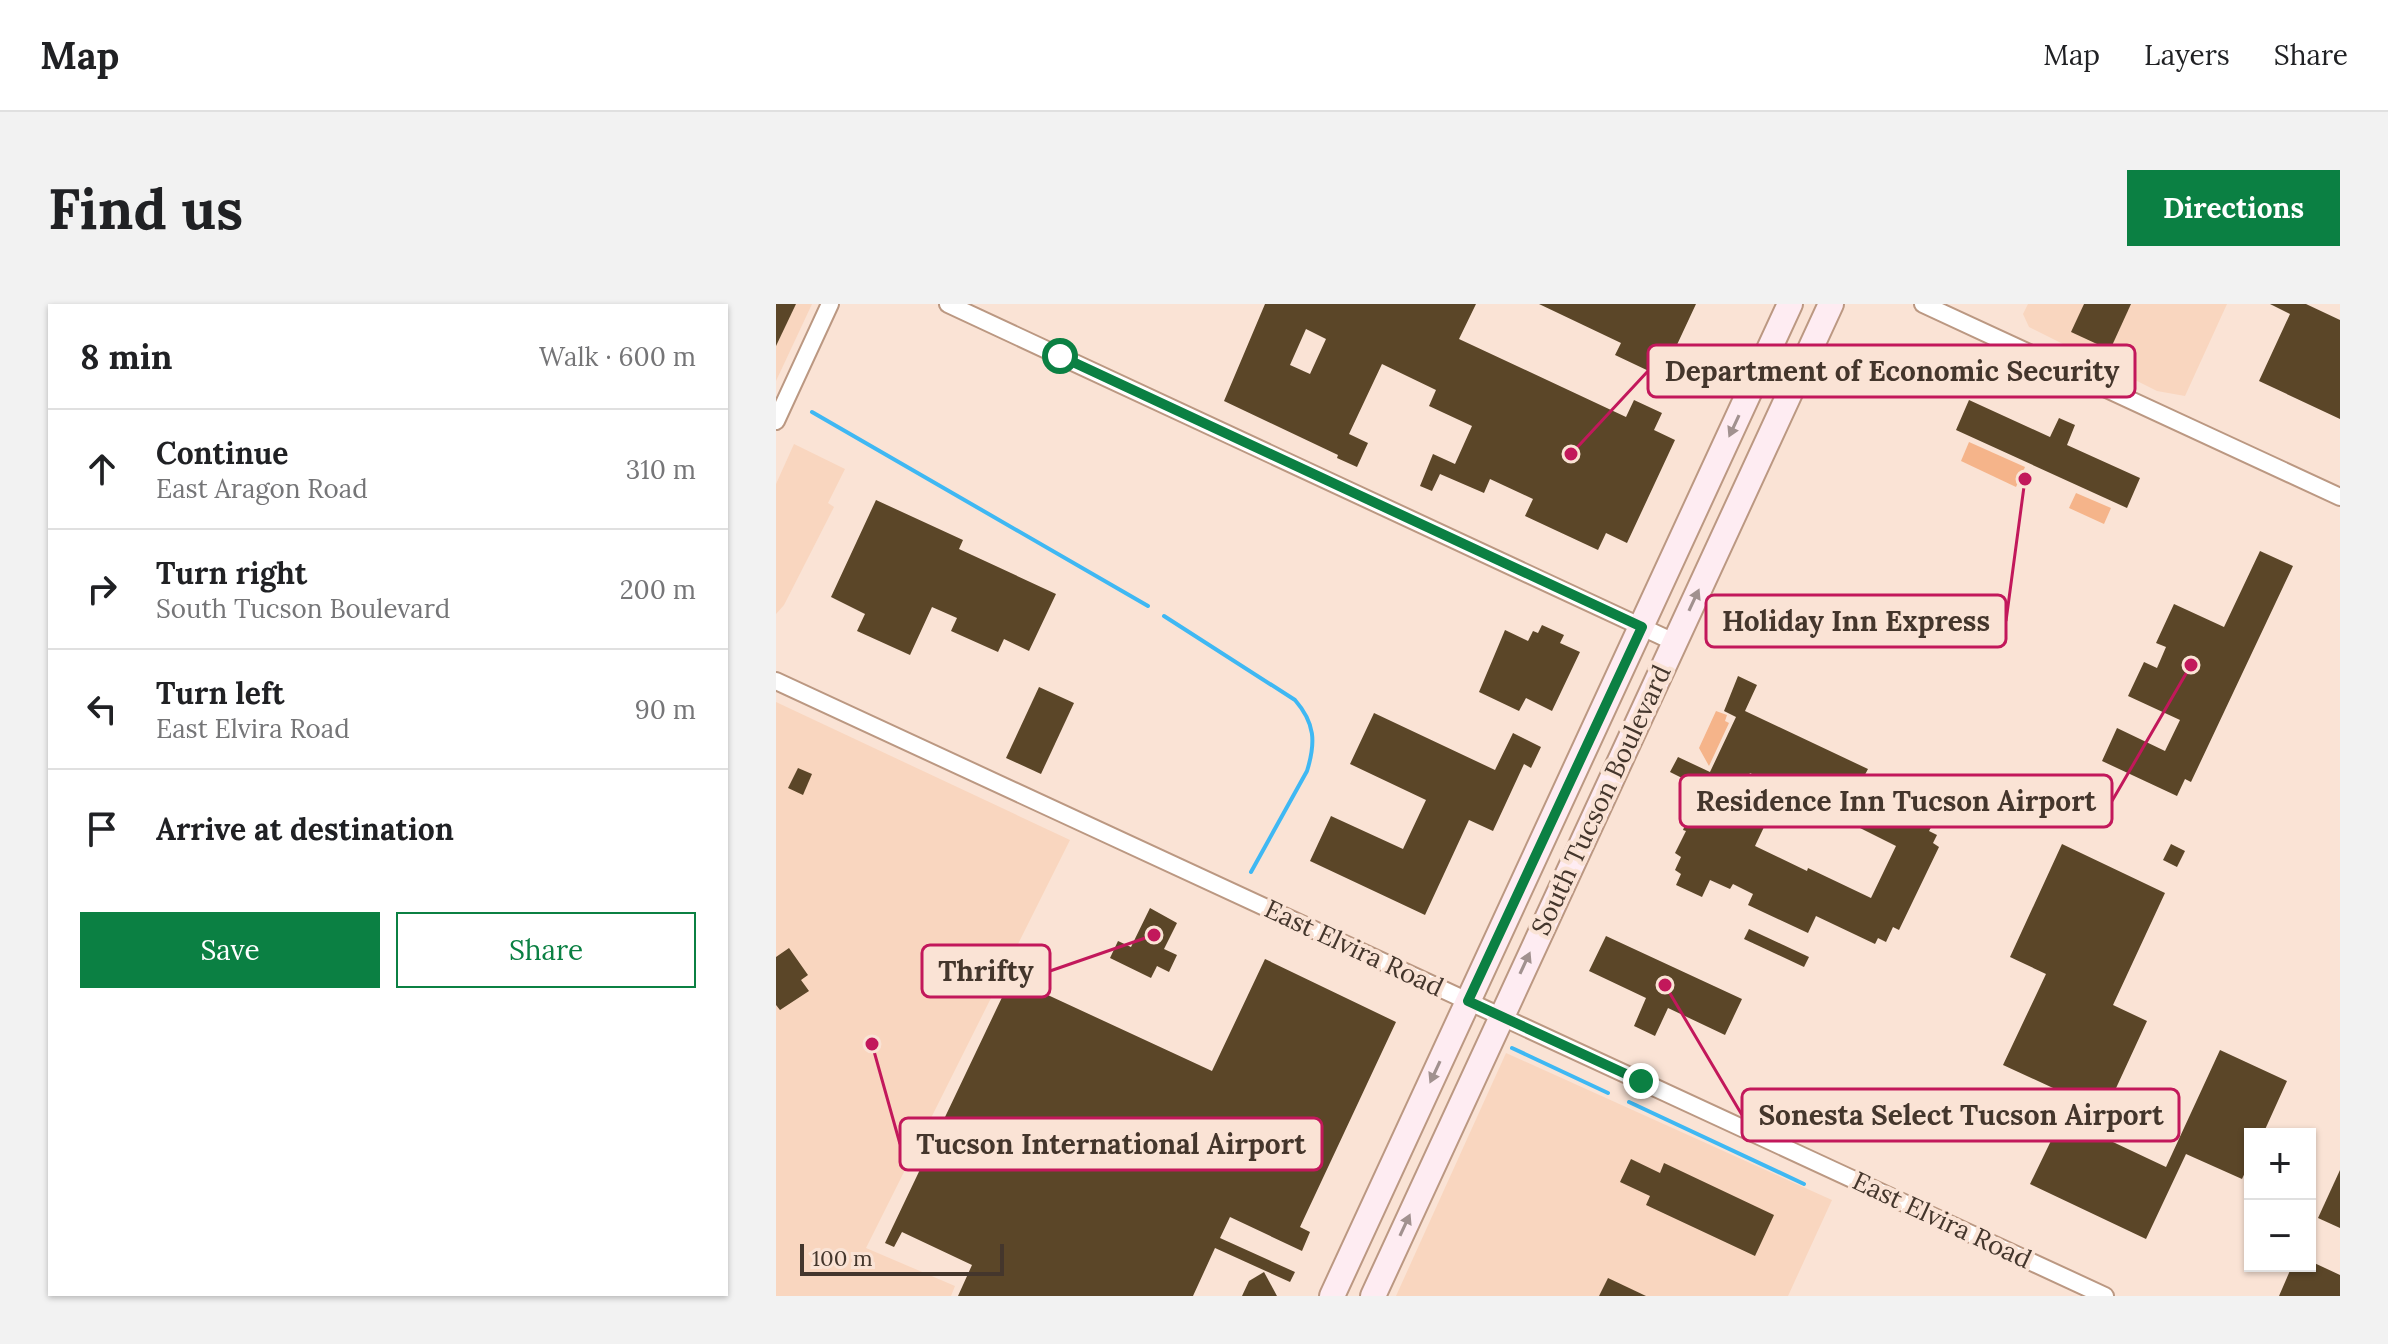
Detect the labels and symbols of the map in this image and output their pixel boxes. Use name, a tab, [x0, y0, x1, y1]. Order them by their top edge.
route start	[1042, 338, 1078, 374]
callout: Department of Economic Security	[1648, 345, 2135, 397]
text: Department of Economic Security	[1665, 353, 2120, 389]
one-way arrow	[1728, 414, 1741, 437]
one-way arrow	[1687, 589, 1701, 612]
callout: Holiday Inn Express	[1706, 595, 2006, 647]
text: Holiday Inn Express	[1722, 603, 1990, 639]
street label: South Tucson Boulevard	[1523, 659, 1678, 940]
callout: Residence Inn Tucson Airport	[1680, 775, 2112, 827]
text: Residence Inn Tucson Airport	[1696, 783, 2097, 819]
street label: East Elvira Road	[1259, 892, 1449, 1003]
callout: Thrifty	[922, 945, 1050, 997]
one-way arrow	[1518, 951, 1532, 975]
text: Thrifty	[938, 953, 1034, 989]
one-way arrow	[1429, 1060, 1442, 1084]
route end	[1623, 1063, 1659, 1099]
callout: Sonesta Select Tucson Airport	[1742, 1089, 2179, 1141]
text: Sonesta Select Tucson Airport	[1758, 1097, 2164, 1133]
callout: Tucson International Airport	[900, 1118, 1322, 1170]
text: Tucson International Airport	[916, 1126, 1306, 1162]
street label: East Elvira Road	[1847, 1164, 2037, 1275]
one-way arrow	[1398, 1213, 1412, 1237]
scale bar	[800, 1240, 1004, 1276]

